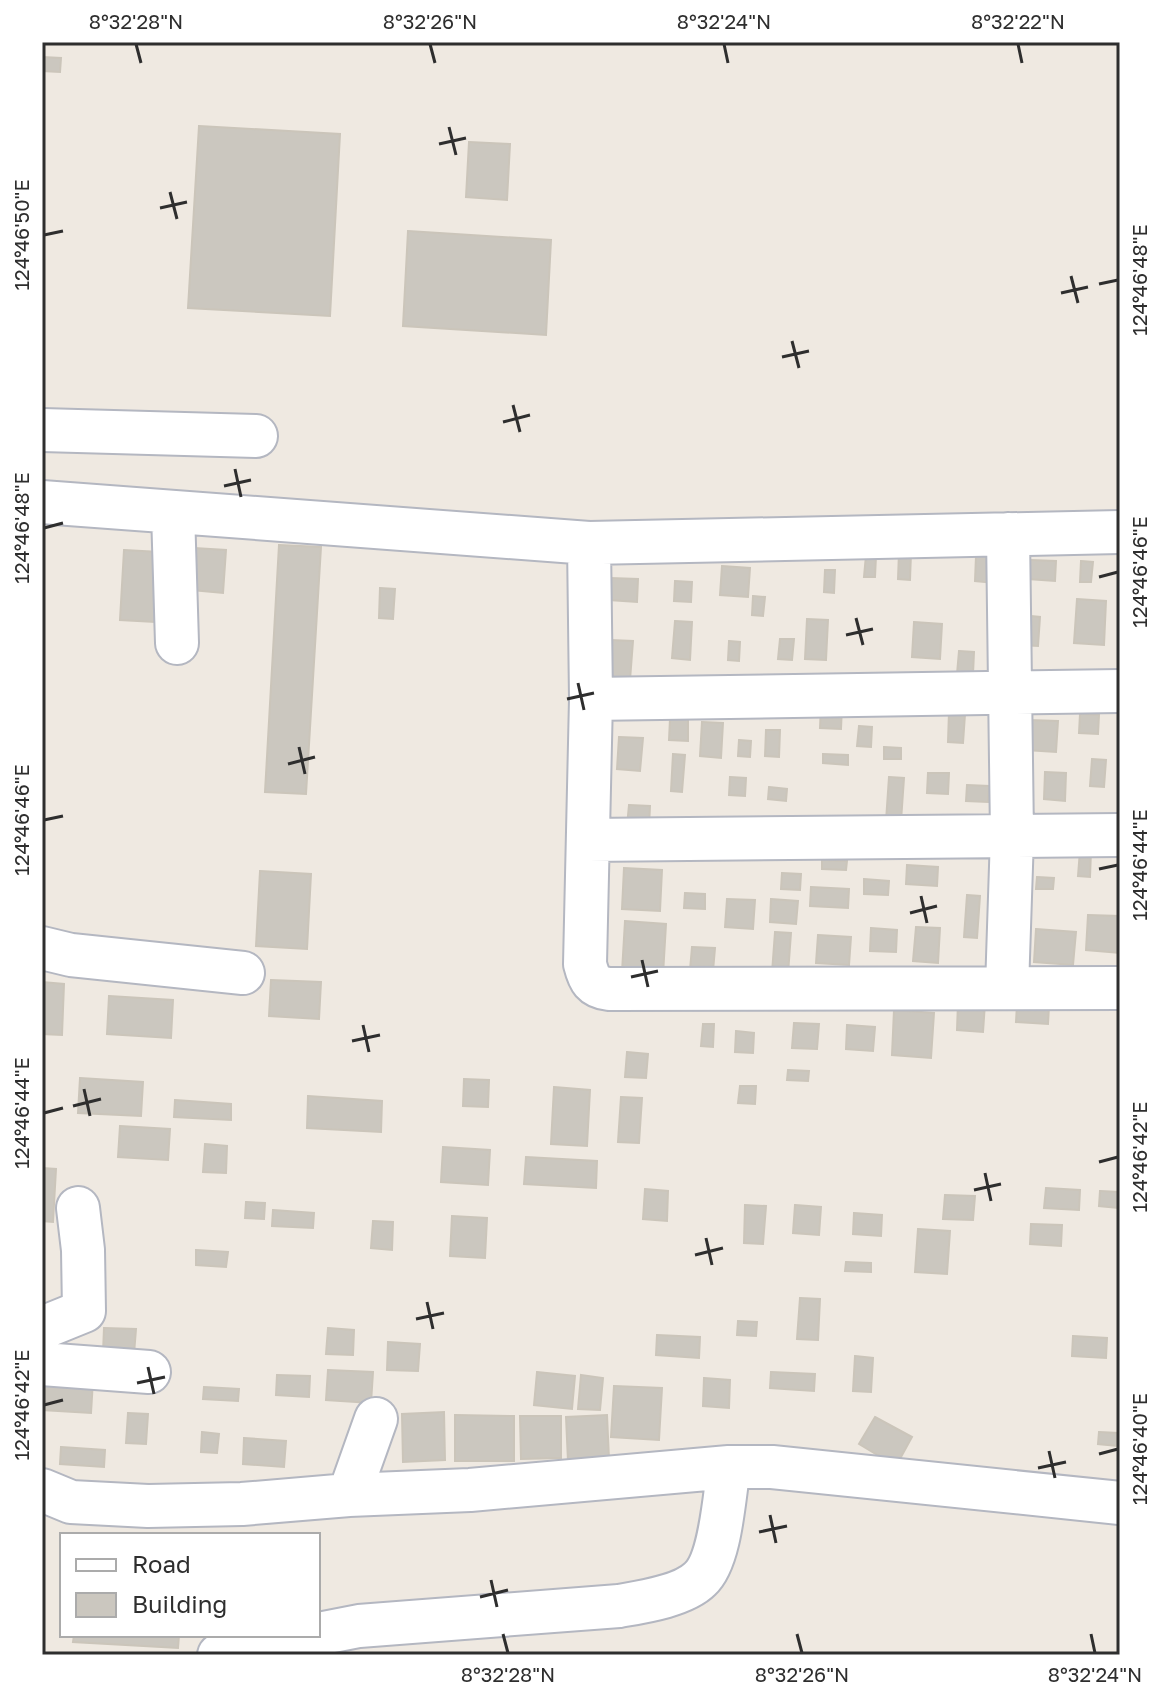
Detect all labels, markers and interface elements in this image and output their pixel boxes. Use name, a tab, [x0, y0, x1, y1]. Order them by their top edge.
text: 8°32'28"N	[89, 9, 183, 33]
text: 8°32'26"N	[383, 9, 477, 33]
text: 8°32'24"N	[677, 9, 771, 33]
text: 8°32'22"N	[971, 9, 1065, 33]
text: 124°46'50"E	[9, 179, 33, 291]
text: 124°46'48"E	[1127, 224, 1151, 336]
text: 124°46'48"E	[9, 472, 33, 584]
text: 124°46'46"E	[1127, 516, 1151, 628]
text: 124°46'46"E	[9, 764, 33, 876]
text: 124°46'44"E	[1127, 809, 1151, 921]
text: 124°46'44"E	[9, 1057, 33, 1169]
text: 124°46'42"E	[1127, 1102, 1151, 1213]
text: 124°46'42"E	[9, 1350, 33, 1461]
text: 124°46'40"E	[1127, 1393, 1151, 1505]
legend	[60, 1533, 320, 1637]
text: Road	[132, 1549, 191, 1578]
text: Building	[132, 1589, 227, 1618]
text: 8°32'28"N	[461, 1662, 555, 1686]
text: 8°32'26"N	[755, 1662, 849, 1686]
text: 8°32'24"N	[1048, 1662, 1142, 1686]

